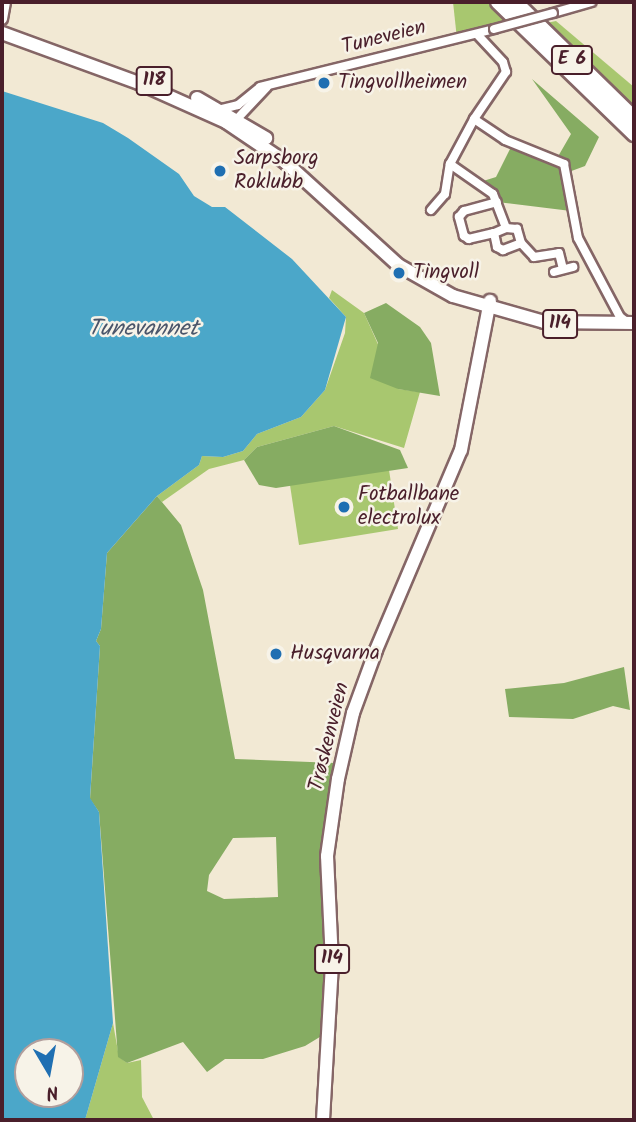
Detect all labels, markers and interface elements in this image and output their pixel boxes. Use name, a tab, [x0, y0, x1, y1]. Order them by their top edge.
street label: Tuneveien	[339, 15, 429, 61]
road number: E 6	[549, 44, 595, 76]
road number: 118	[135, 66, 173, 96]
place label: Tingvollheimen	[338, 70, 467, 96]
marker: Tingvollheimen	[316, 75, 332, 91]
place label: Sarpsborg Roklubb	[234, 146, 318, 196]
marker: Sarpsborg Roklubb	[212, 163, 228, 179]
place label: Tingvoll	[413, 260, 479, 286]
marker: Tingvoll	[391, 265, 407, 281]
road number: 114	[541, 308, 579, 340]
water label: Tunevannet	[88, 315, 198, 343]
place label: Fotballbane electrolux	[358, 482, 459, 532]
marker: Fotballbane electrolux	[336, 499, 352, 515]
place label: Husqvarna	[290, 641, 380, 667]
marker: Husqvarna	[268, 646, 284, 662]
street label: Trøskenveien	[304, 680, 356, 794]
road number: 114	[313, 944, 351, 974]
north arrow	[14, 1038, 84, 1108]
text: N	[44, 1076, 61, 1108]

